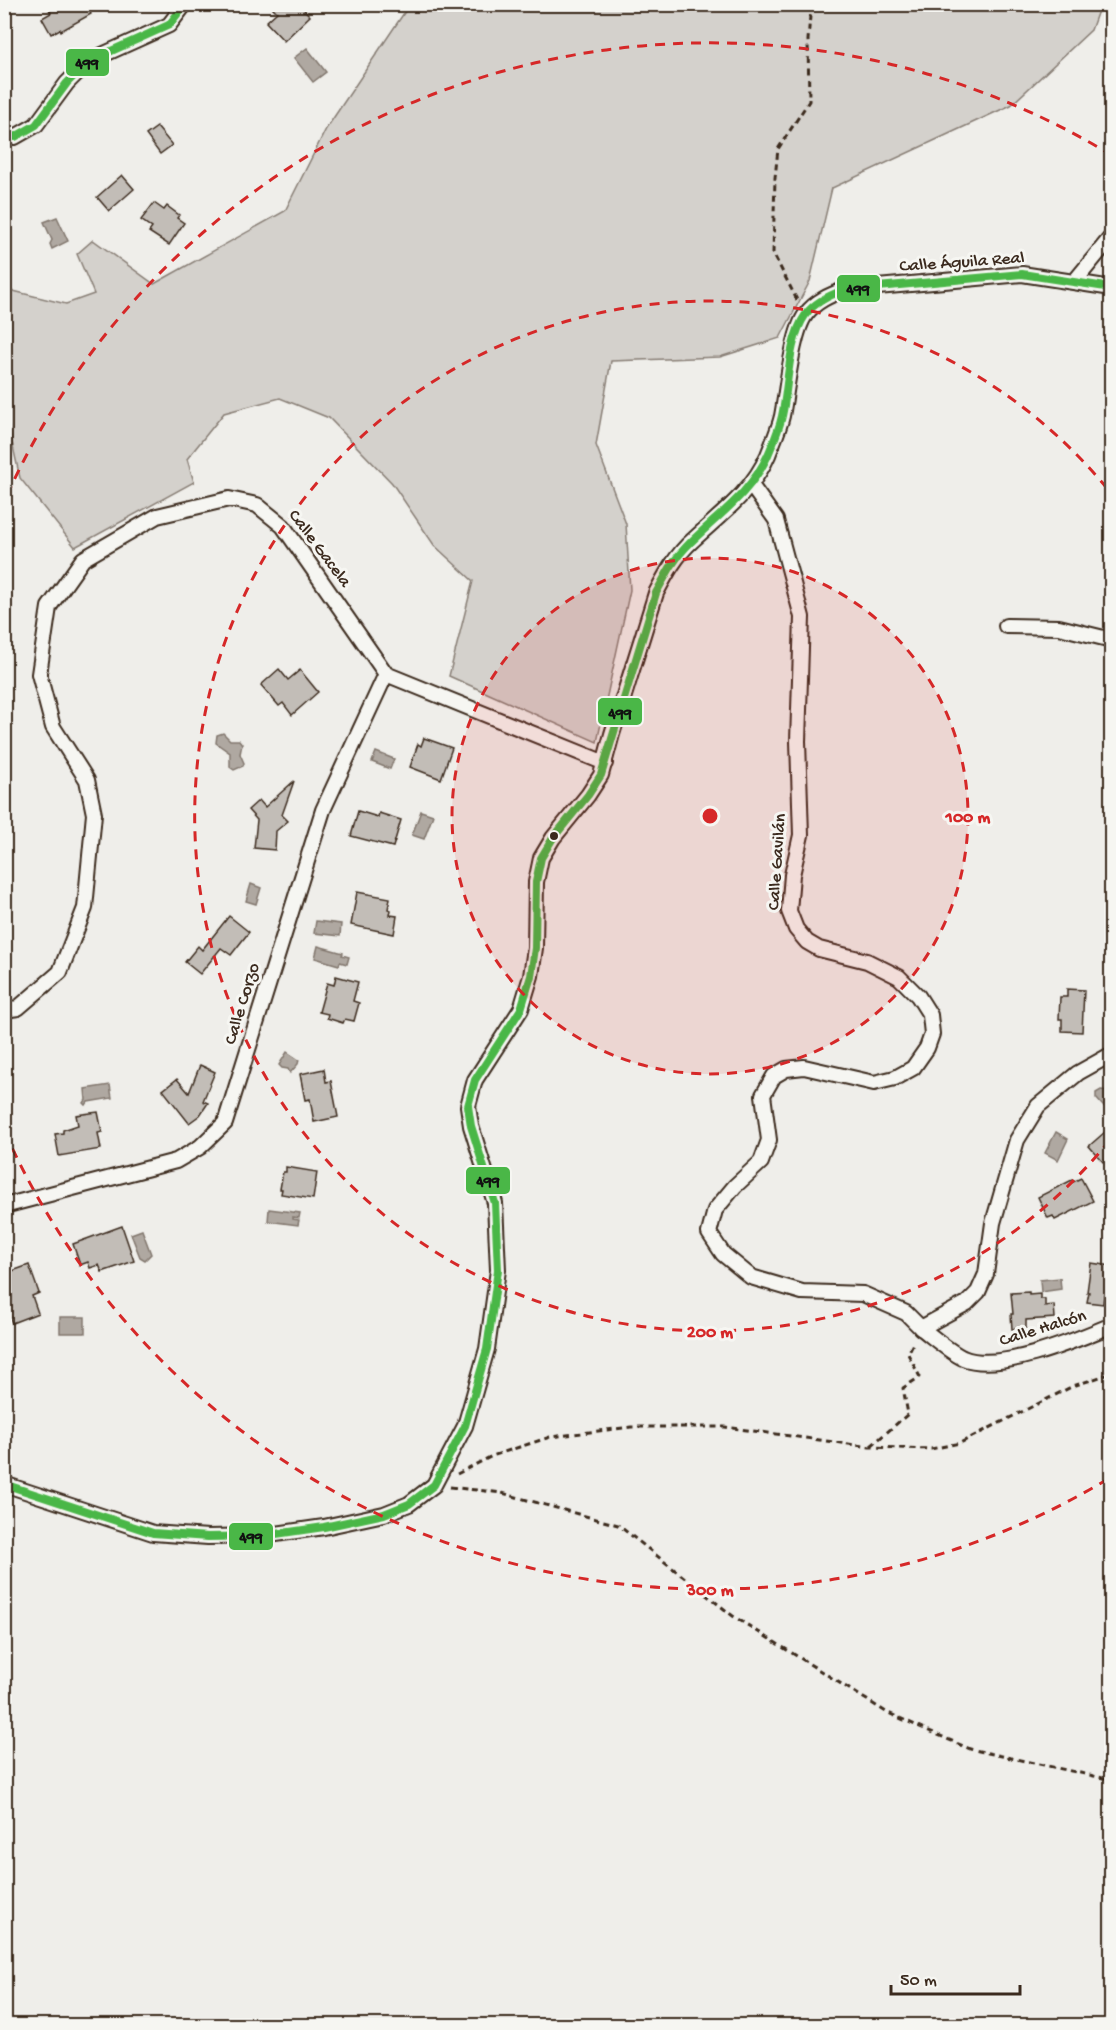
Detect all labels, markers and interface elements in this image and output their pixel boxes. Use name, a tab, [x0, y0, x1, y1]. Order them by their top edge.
line badge: 499	[65, 48, 110, 77]
text: 499	[74, 56, 99, 75]
street label: Calle Águila Real	[899, 247, 1025, 278]
line badge: 499	[836, 274, 881, 303]
text: 499	[845, 282, 870, 301]
street label: Calle Gacela	[283, 506, 356, 593]
line badge: 499	[597, 697, 643, 726]
text: 499	[607, 706, 632, 725]
centre of rings	[700, 806, 720, 826]
text: 100 m	[945, 808, 991, 829]
street label: Calle Gavilán	[764, 812, 792, 911]
unlabelled marker	[548, 830, 560, 842]
street label: Calle Corzo	[221, 961, 265, 1047]
line badge: 499	[465, 1166, 511, 1195]
text: 499	[475, 1174, 500, 1193]
street label: Calle Halcón	[997, 1306, 1089, 1352]
text: 200 m	[687, 1323, 733, 1344]
line badge: 499	[228, 1522, 274, 1551]
text: 499	[238, 1530, 263, 1549]
text: 300 m	[686, 1581, 734, 1602]
scale bar	[891, 1958, 1020, 1996]
text: 50 m	[900, 1971, 937, 1992]

